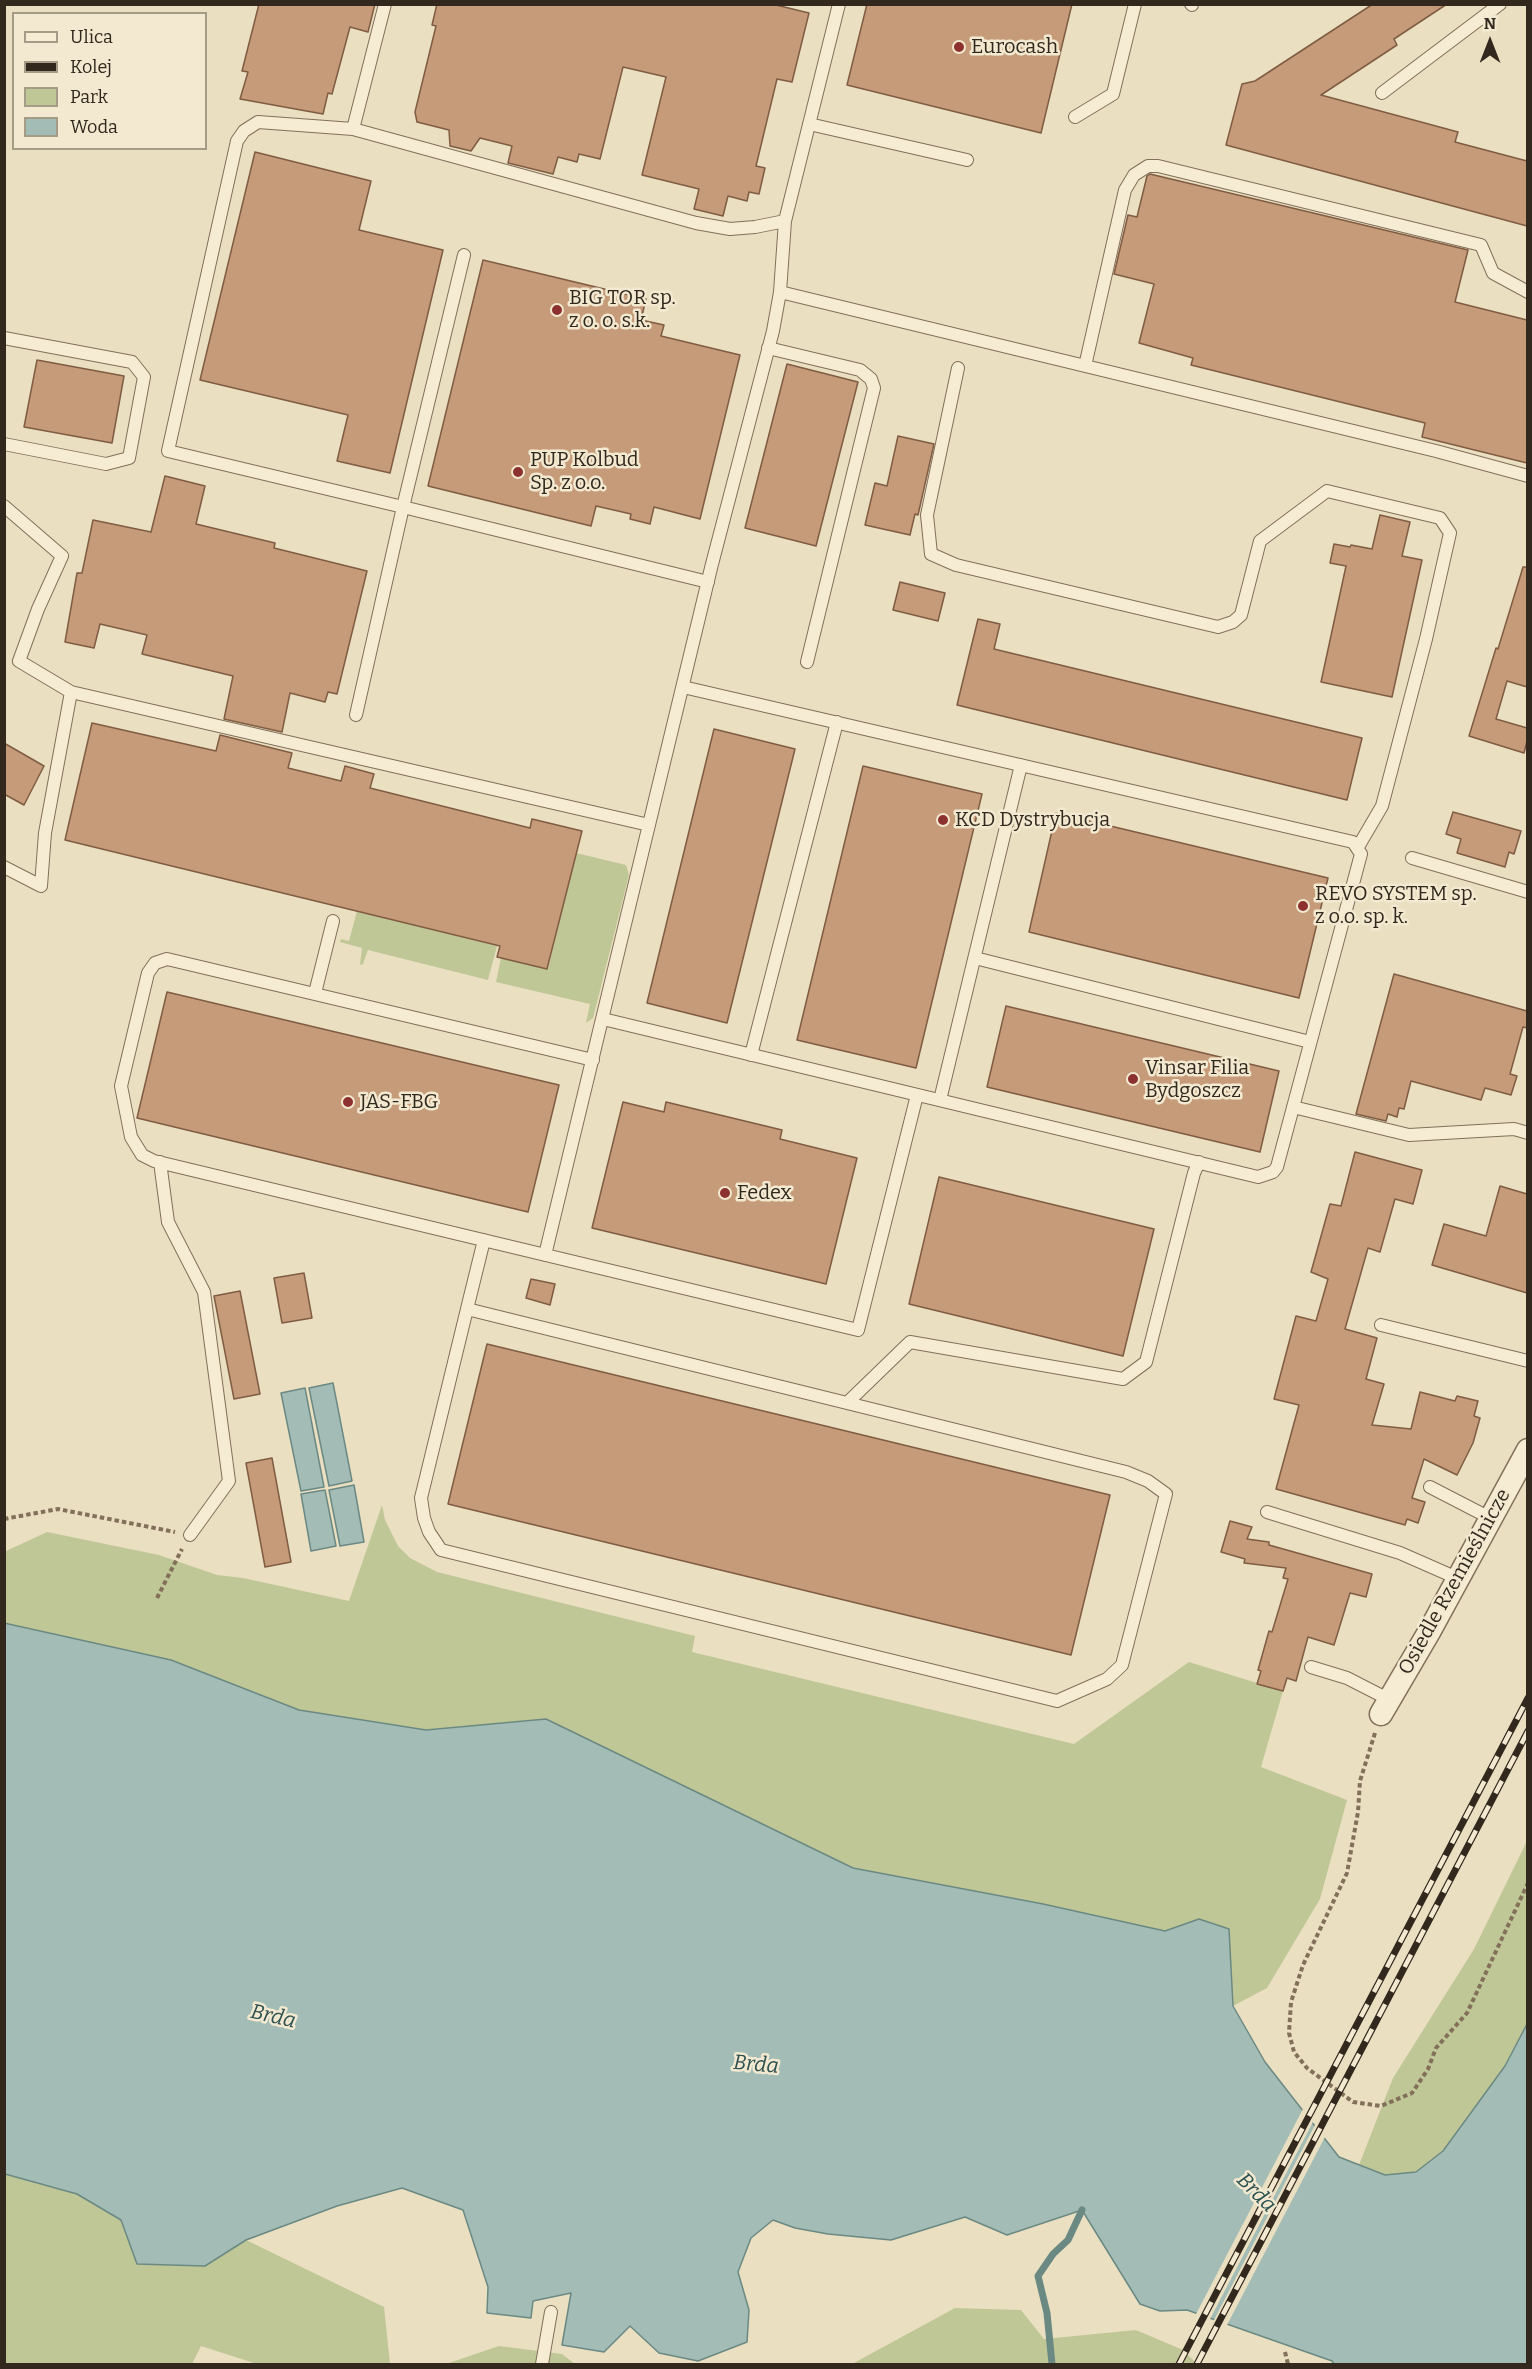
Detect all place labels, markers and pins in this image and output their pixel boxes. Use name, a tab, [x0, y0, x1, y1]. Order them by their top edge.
place label: Eurocash	[971, 35, 1058, 59]
marker: Eurocash	[952, 40, 966, 54]
place label: BIG TOR sp. z o. o. s.k.	[569, 286, 676, 333]
marker: BIG TOR sp. z o. o. s.k.	[550, 303, 564, 317]
place label: PUP Kolbud Sp. z o.o.	[530, 448, 639, 495]
marker: PUP Kolbud Sp. z o.o.	[511, 465, 525, 479]
place label: KCD Dystrybucja	[955, 808, 1110, 832]
marker: KCD Dystrybucja	[936, 813, 950, 827]
place label: REVO SYSTEM sp. z o.o. sp. k.	[1315, 882, 1477, 929]
marker: REVO SYSTEM sp. z o.o. sp. k.	[1296, 899, 1310, 913]
place label: Vinsar Filia Bydgoszcz	[1145, 1056, 1249, 1103]
marker: Vinsar Filia Bydgoszcz	[1126, 1072, 1140, 1086]
place label: JAS-FBG	[360, 1090, 438, 1114]
marker: JAS-FBG	[341, 1095, 355, 1109]
place label: Fedex	[737, 1181, 791, 1205]
marker: Fedex	[718, 1186, 732, 1200]

